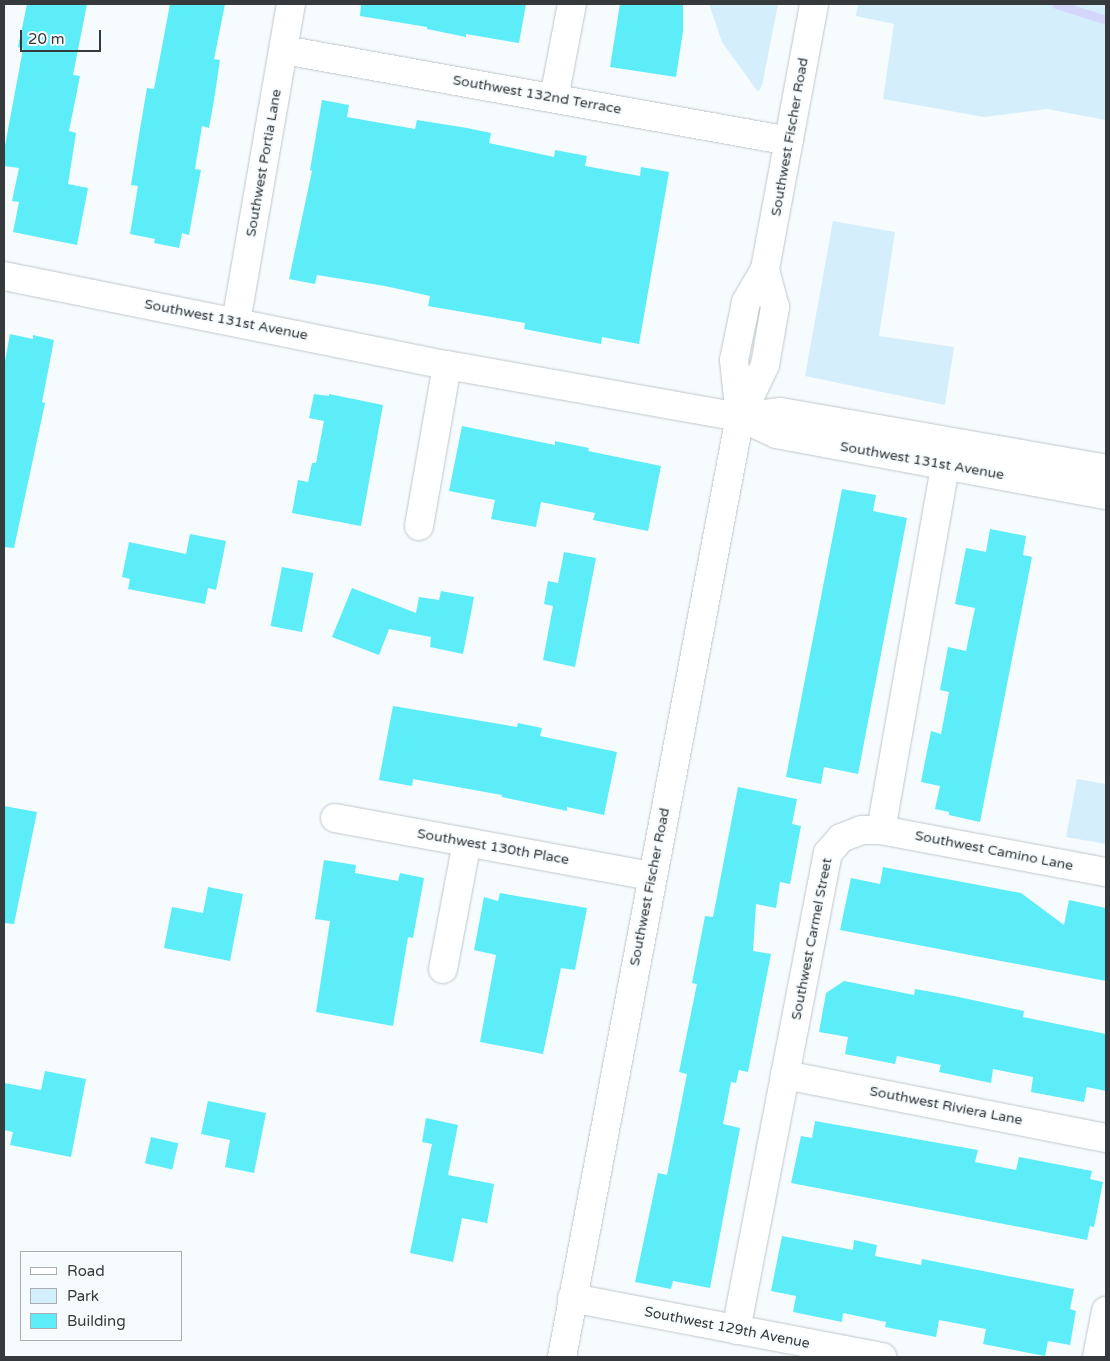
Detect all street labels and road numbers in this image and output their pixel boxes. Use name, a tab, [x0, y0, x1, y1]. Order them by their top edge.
street label: Southwest Fischer Road	[768, 56, 812, 218]
street label: Southwest 132nd Terrace	[451, 72, 623, 118]
street label: Southwest Portia Lane	[243, 88, 285, 238]
street label: Southwest 131st Avenue	[143, 296, 309, 344]
street label: Southwest 131st Avenue	[839, 438, 1005, 484]
street label: Southwest Fischer Road	[626, 807, 674, 967]
street label: Southwest 130th Place	[416, 825, 570, 869]
street label: Southwest Camino Lane	[913, 827, 1075, 875]
street label: Southwest Carmel Street	[788, 856, 836, 1022]
street label: Southwest Riviera Lane	[868, 1083, 1024, 1129]
street label: Southwest 129th Avenue	[643, 1304, 811, 1352]

